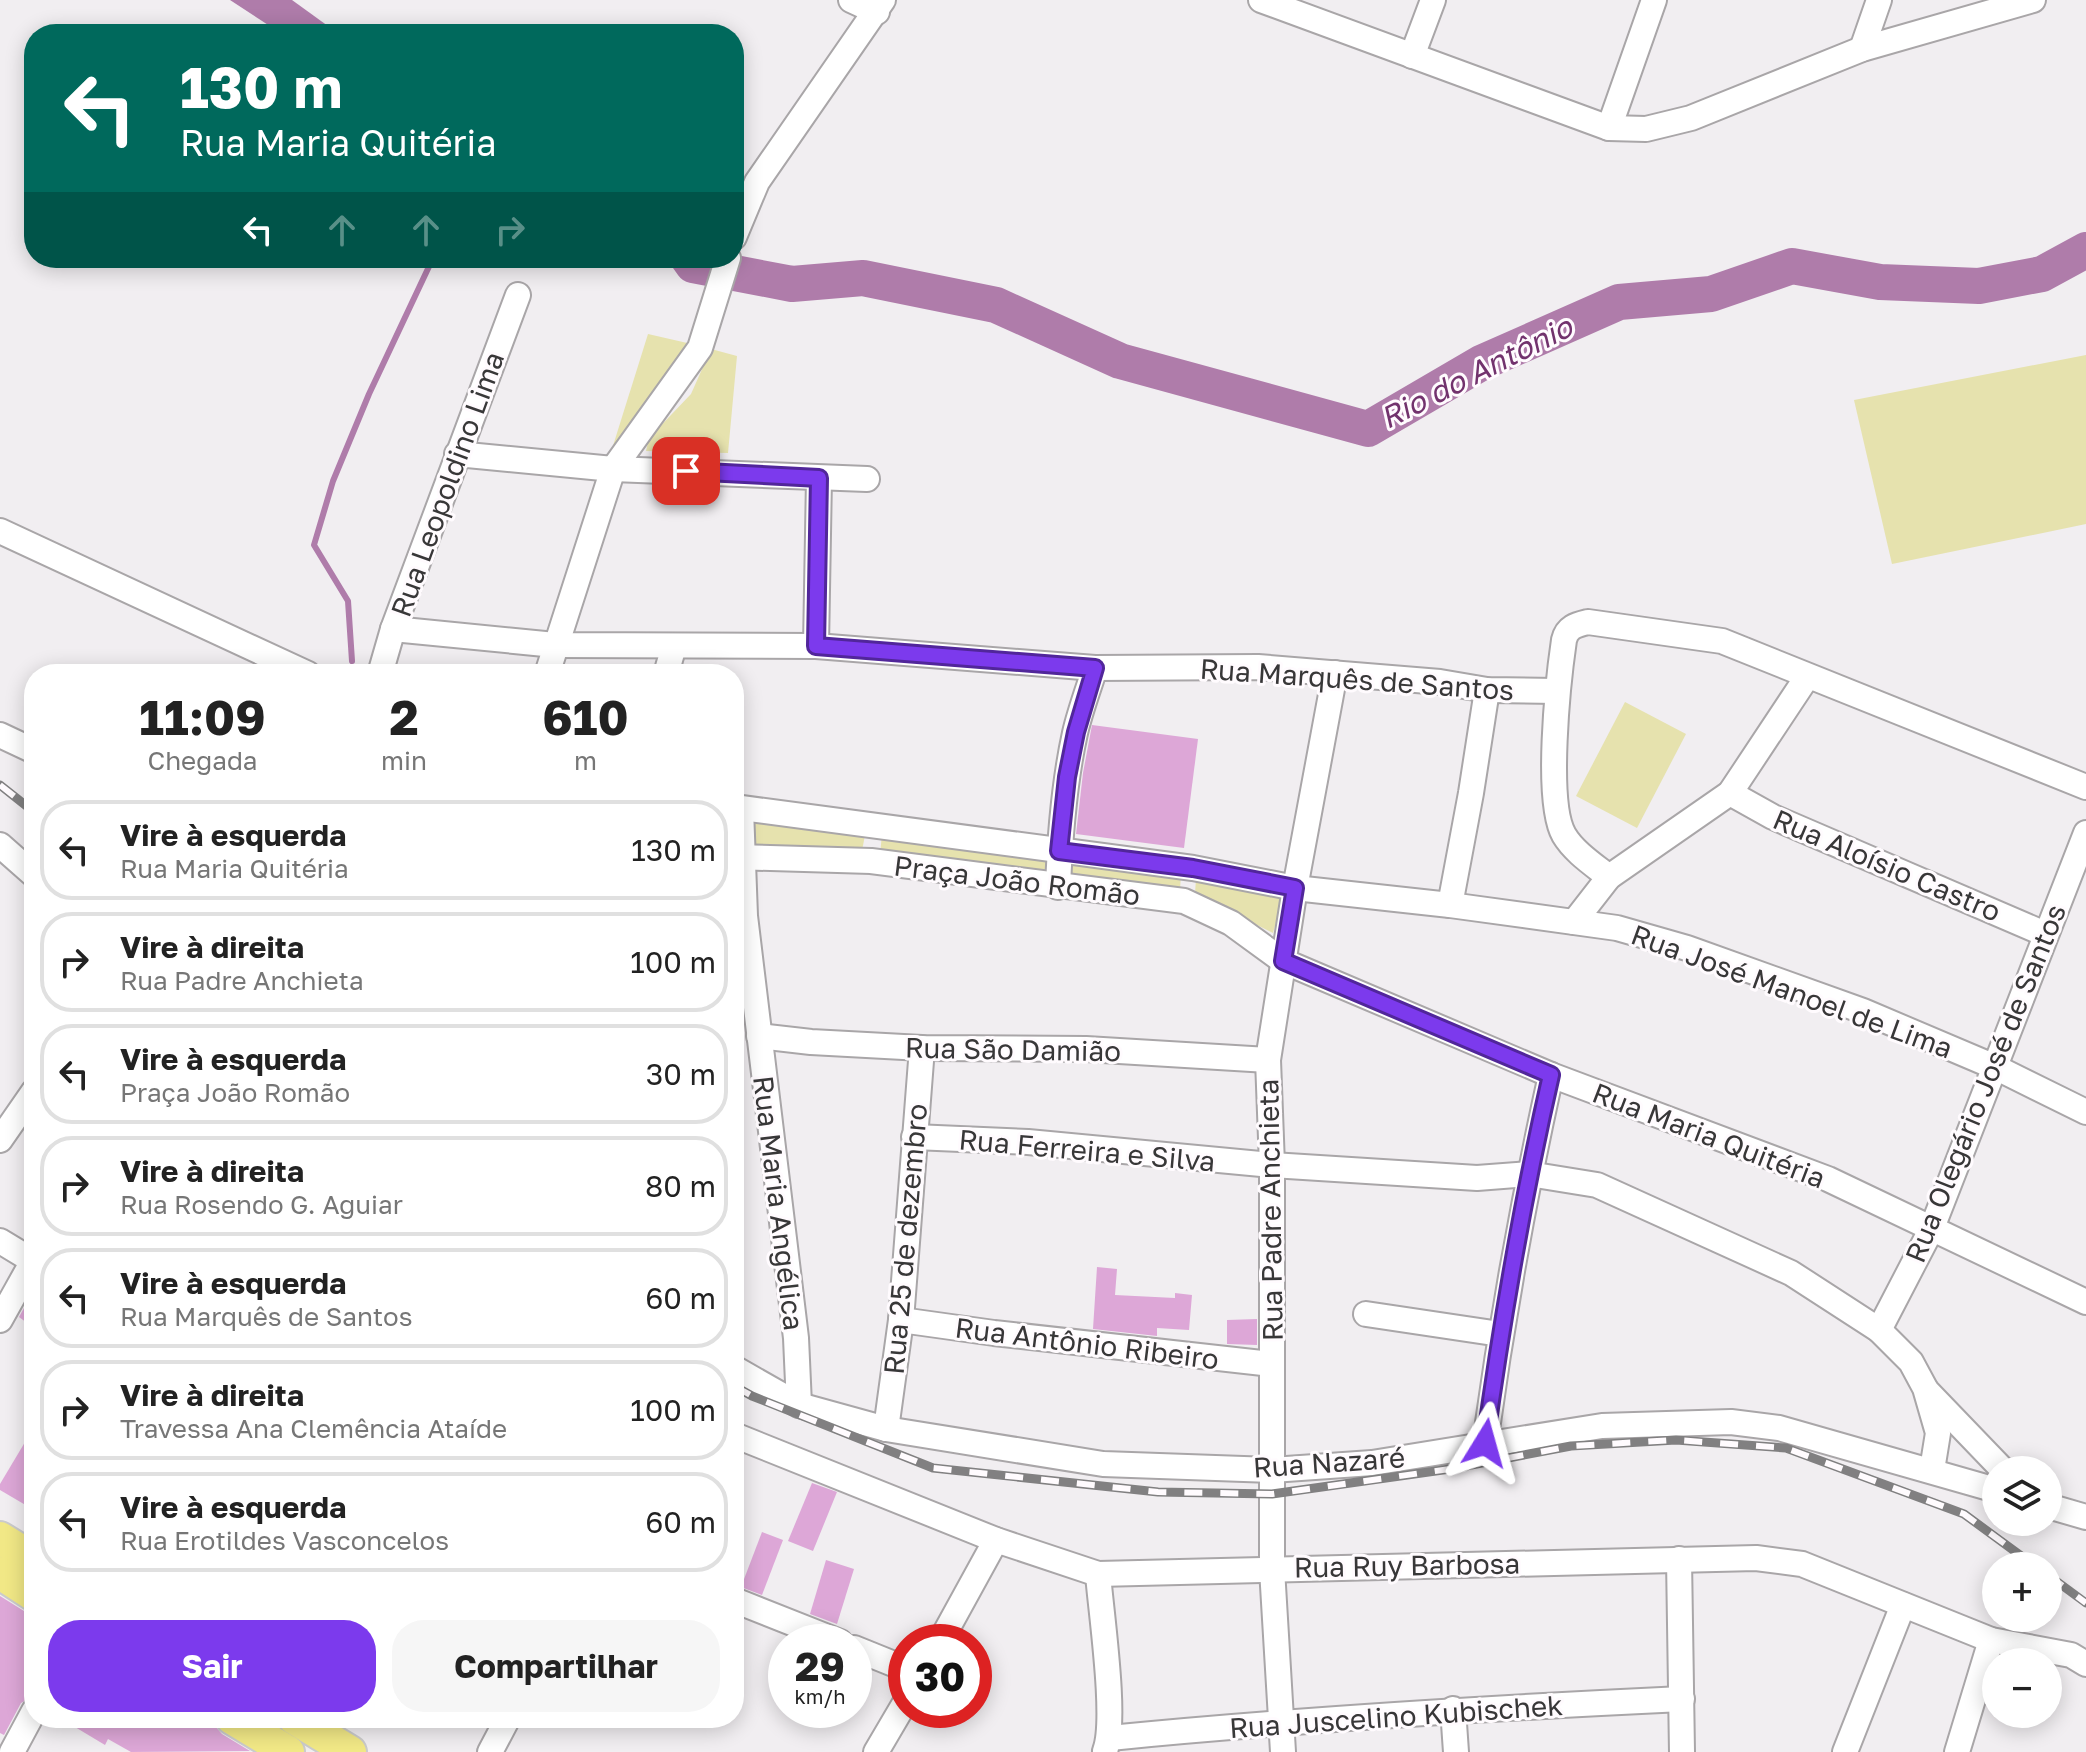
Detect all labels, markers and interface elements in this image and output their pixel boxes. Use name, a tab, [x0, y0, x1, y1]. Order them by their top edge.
text: 130 m	[180, 53, 342, 120]
icon: left	[48, 56, 152, 160]
text: Rua Maria Quitéria	[180, 121, 497, 164]
icon: left	[236, 208, 280, 252]
icon: ahead	[320, 208, 364, 252]
icon: ahead	[404, 208, 448, 252]
icon: right	[488, 208, 532, 252]
water label: Rio do Antônio	[1374, 307, 1580, 436]
street label: Rua Leopoldino Lima	[384, 347, 510, 621]
pin	[652, 437, 720, 505]
icon: arrive	[664, 449, 708, 493]
street label: Rua Marquês de Santos	[1199, 652, 1515, 706]
text: 11:09	[139, 688, 266, 746]
text: 2	[389, 688, 419, 746]
text: 610	[542, 688, 629, 746]
text: Chegada	[147, 745, 258, 776]
text: min	[381, 745, 427, 776]
text: m	[574, 745, 597, 776]
street label: Rua Aloísio Castro	[1768, 802, 2006, 928]
text: Vire à esquerda	[120, 817, 346, 853]
icon: left	[52, 828, 96, 872]
text: 130 m	[631, 832, 716, 868]
street label: Praça João Romão	[892, 849, 1142, 911]
text: Rua Maria Quitéria	[120, 853, 349, 884]
street label: Rua Olegário José de Santos	[1898, 899, 2072, 1267]
street label: Rua José Manoel de Lima	[1627, 917, 1957, 1065]
text: Vire à direita	[120, 929, 304, 965]
icon: right	[52, 940, 96, 984]
text: 100 m	[630, 944, 716, 980]
text: Rua Padre Anchieta	[120, 965, 364, 996]
street label: Rua São Damião	[905, 1031, 1121, 1067]
text: Vire à esquerda	[120, 1041, 346, 1077]
icon: left	[52, 1052, 96, 1096]
text: 30 m	[646, 1056, 716, 1092]
street label: Rua Maria Angélica	[747, 1074, 811, 1332]
street label: Rua Maria Quitéria	[1588, 1075, 1830, 1195]
text: Praça João Romão	[120, 1077, 350, 1108]
street label: Rua Padre Anchieta	[1251, 1079, 1289, 1341]
street label: Rua 25 de dezembro	[877, 1102, 933, 1376]
street label: Rua Ferreira e Silva	[957, 1122, 1217, 1178]
text: Vire à direita	[120, 1153, 304, 1189]
icon: right	[52, 1164, 96, 1208]
text: 80 m	[645, 1168, 716, 1204]
text: Rua Rosendo G. Aguiar	[120, 1189, 403, 1220]
text: Vire à esquerda	[120, 1265, 346, 1301]
icon: left	[52, 1276, 96, 1320]
text: 60 m	[645, 1280, 716, 1316]
text: Rua Marquês de Santos	[120, 1301, 413, 1332]
street label: Rua Antônio Ribeiro	[953, 1310, 1221, 1376]
text: Vire à direita	[120, 1377, 304, 1413]
icon: right	[52, 1388, 96, 1432]
text: 100 m	[630, 1392, 716, 1428]
position arrow	[1443, 1401, 1527, 1485]
text: Travessa Ana Clemência Ataíde	[120, 1413, 507, 1444]
street label: Rua Nazaré	[1252, 1440, 1406, 1484]
map controls	[1982, 1456, 2062, 1728]
button: layers	[1982, 1456, 2062, 1536]
text: Vire à esquerda	[120, 1489, 346, 1525]
icon: left	[52, 1500, 96, 1544]
text: 60 m	[645, 1504, 716, 1540]
text: Rua Erotildes Vasconcelos	[120, 1525, 449, 1556]
street label: Rua Ruy Barbosa	[1293, 1547, 1521, 1583]
button: +	[1982, 1552, 2062, 1632]
button: Sair	[48, 1620, 376, 1712]
button: Compartilhar	[392, 1620, 720, 1712]
speed limit sign: 30	[888, 1624, 992, 1728]
text: 29	[795, 1642, 845, 1690]
button: −	[1982, 1648, 2062, 1728]
text: km/h	[795, 1684, 845, 1708]
street label: Rua Juscelino Kubischek	[1228, 1688, 1564, 1744]

